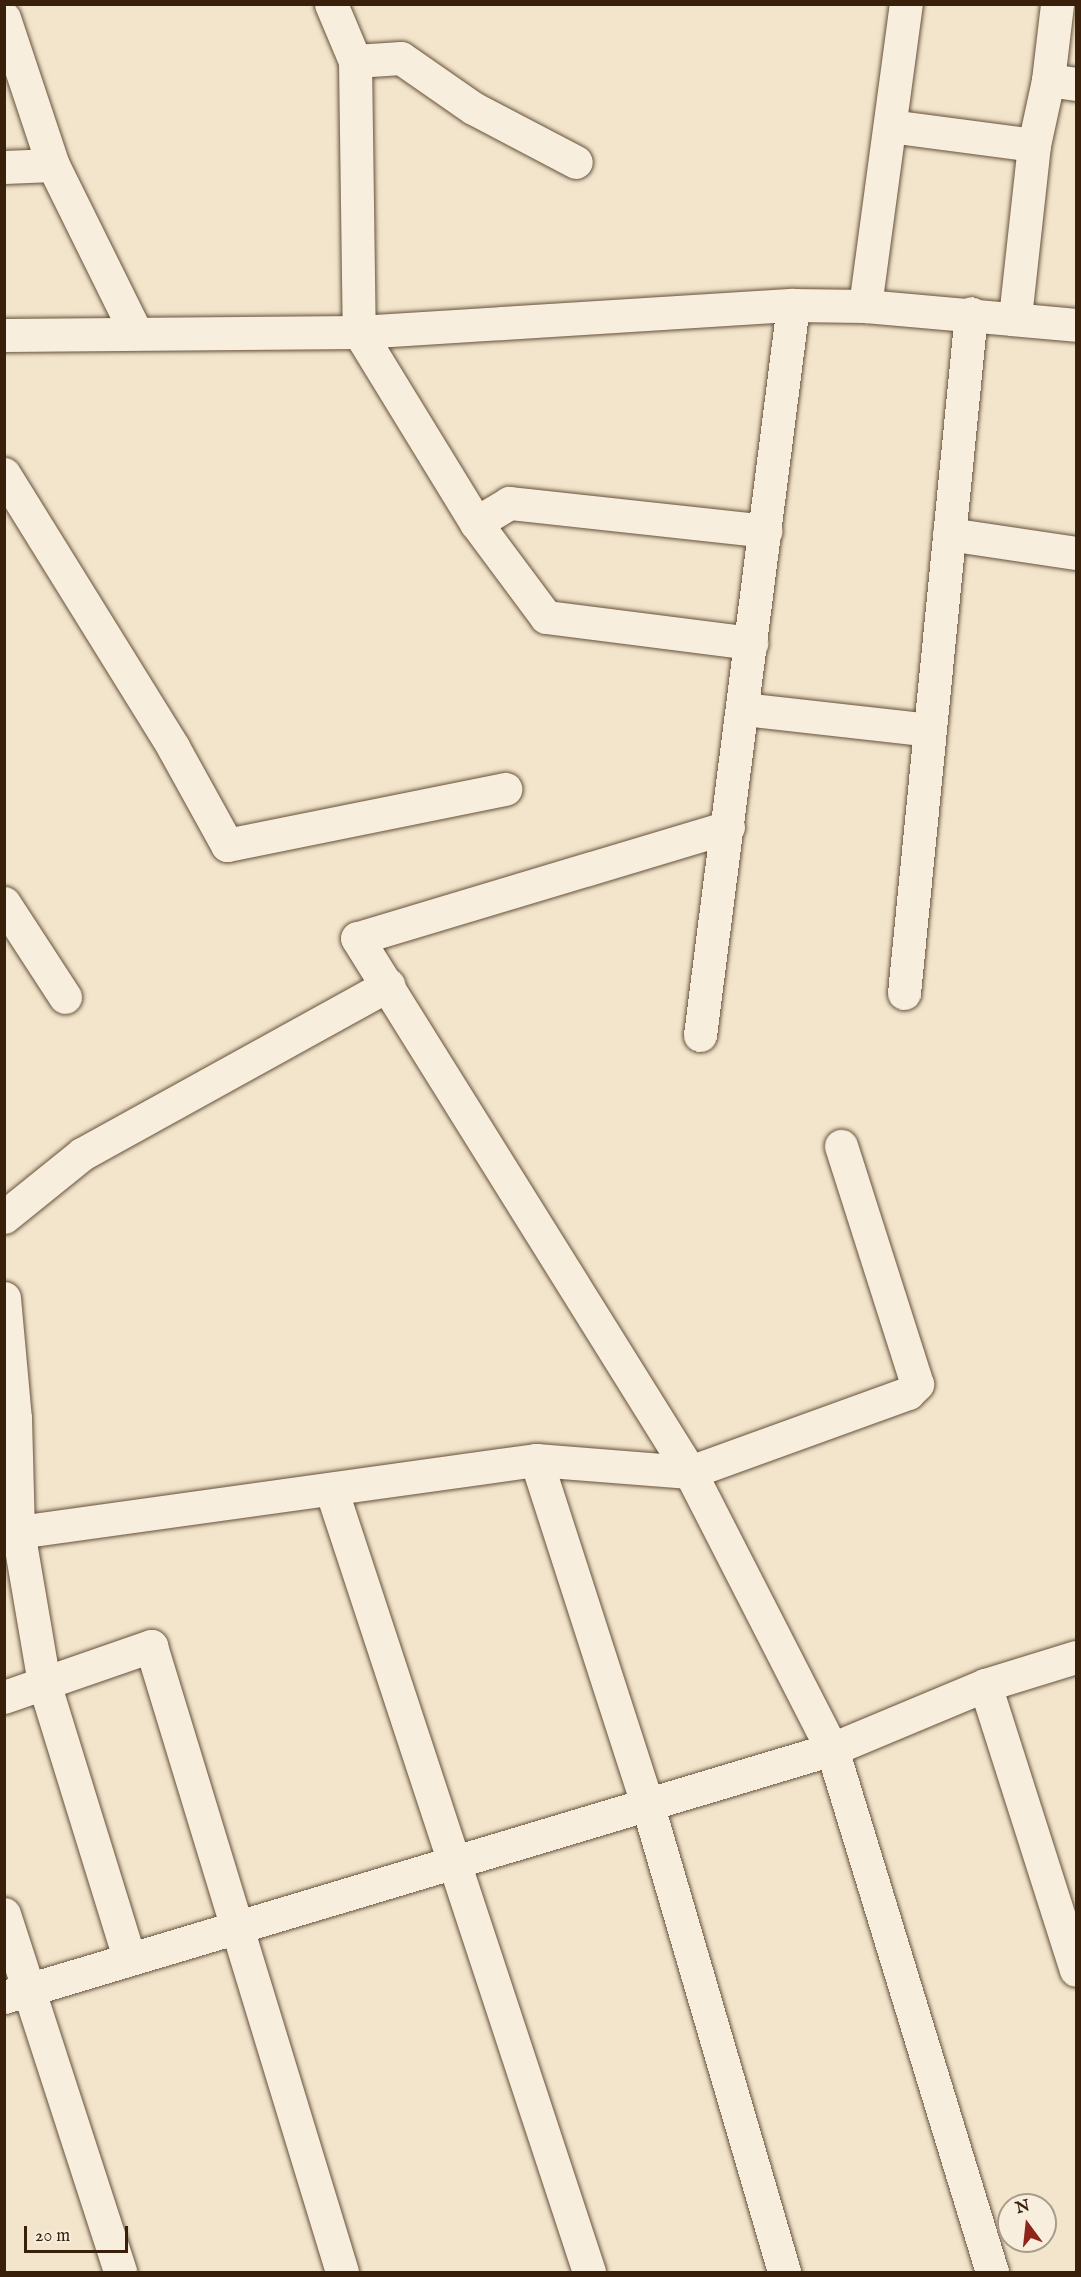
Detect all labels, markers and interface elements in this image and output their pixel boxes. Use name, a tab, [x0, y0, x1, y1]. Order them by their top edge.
north arrow	[997, 2193, 1057, 2253]
text: N	[1014, 2196, 1032, 2219]
scale bar	[27, 2214, 130, 2252]
text: 20 m	[35, 2225, 70, 2248]

